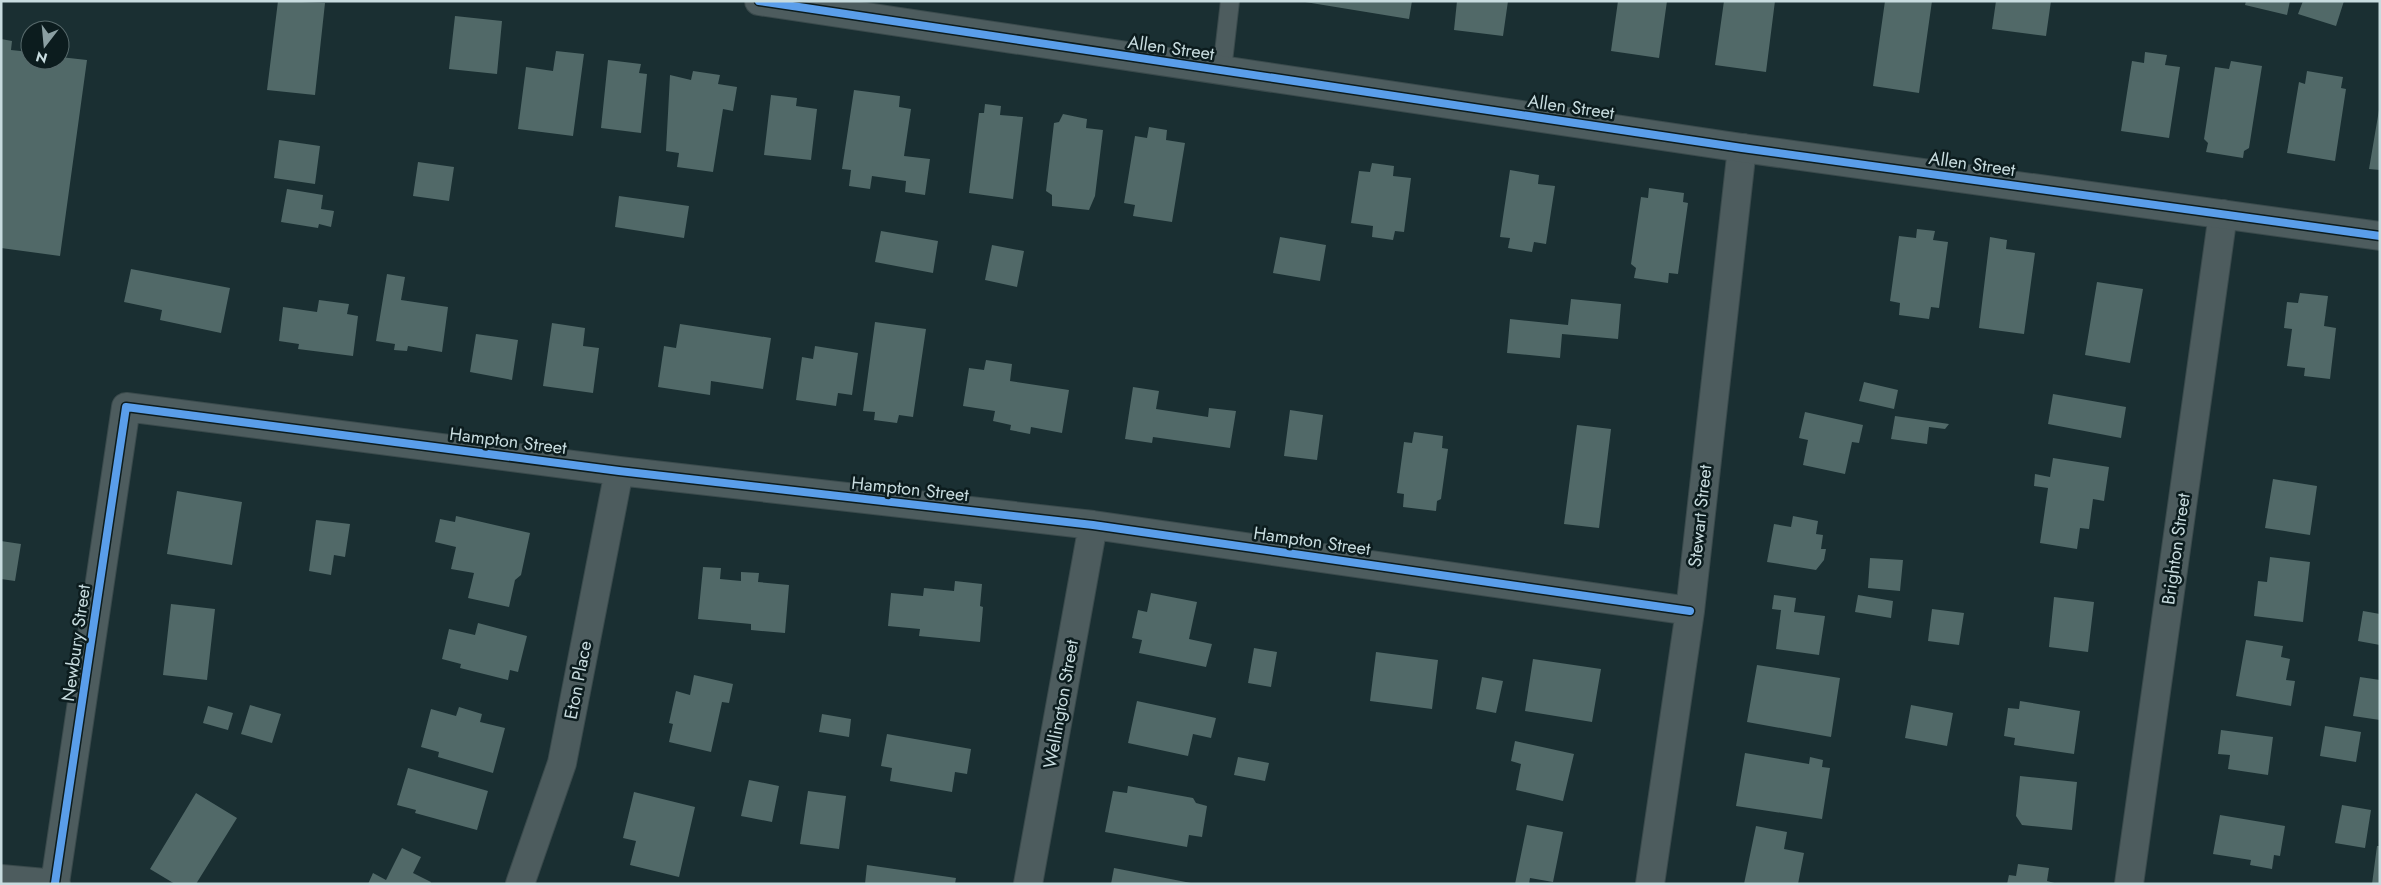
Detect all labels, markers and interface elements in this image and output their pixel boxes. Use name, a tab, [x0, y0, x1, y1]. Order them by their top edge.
north arrow	[20, 20, 70, 70]
street label: Allen Street	[1126, 29, 1217, 67]
text: N	[33, 46, 50, 69]
street label: Allen Street	[1526, 88, 1617, 126]
street label: Allen Street	[1927, 145, 2018, 183]
street label: Hampton Street	[448, 421, 569, 461]
street label: Stewart Street	[1682, 463, 1718, 569]
street label: Hampton Street	[850, 470, 971, 508]
street label: Brighton Street	[2155, 491, 2197, 607]
street label: Hampton Street	[1252, 520, 1373, 562]
street label: Newbury Street	[55, 582, 97, 703]
street label: Wellington Street	[1037, 637, 1085, 770]
street label: Eton Place	[558, 639, 598, 721]

